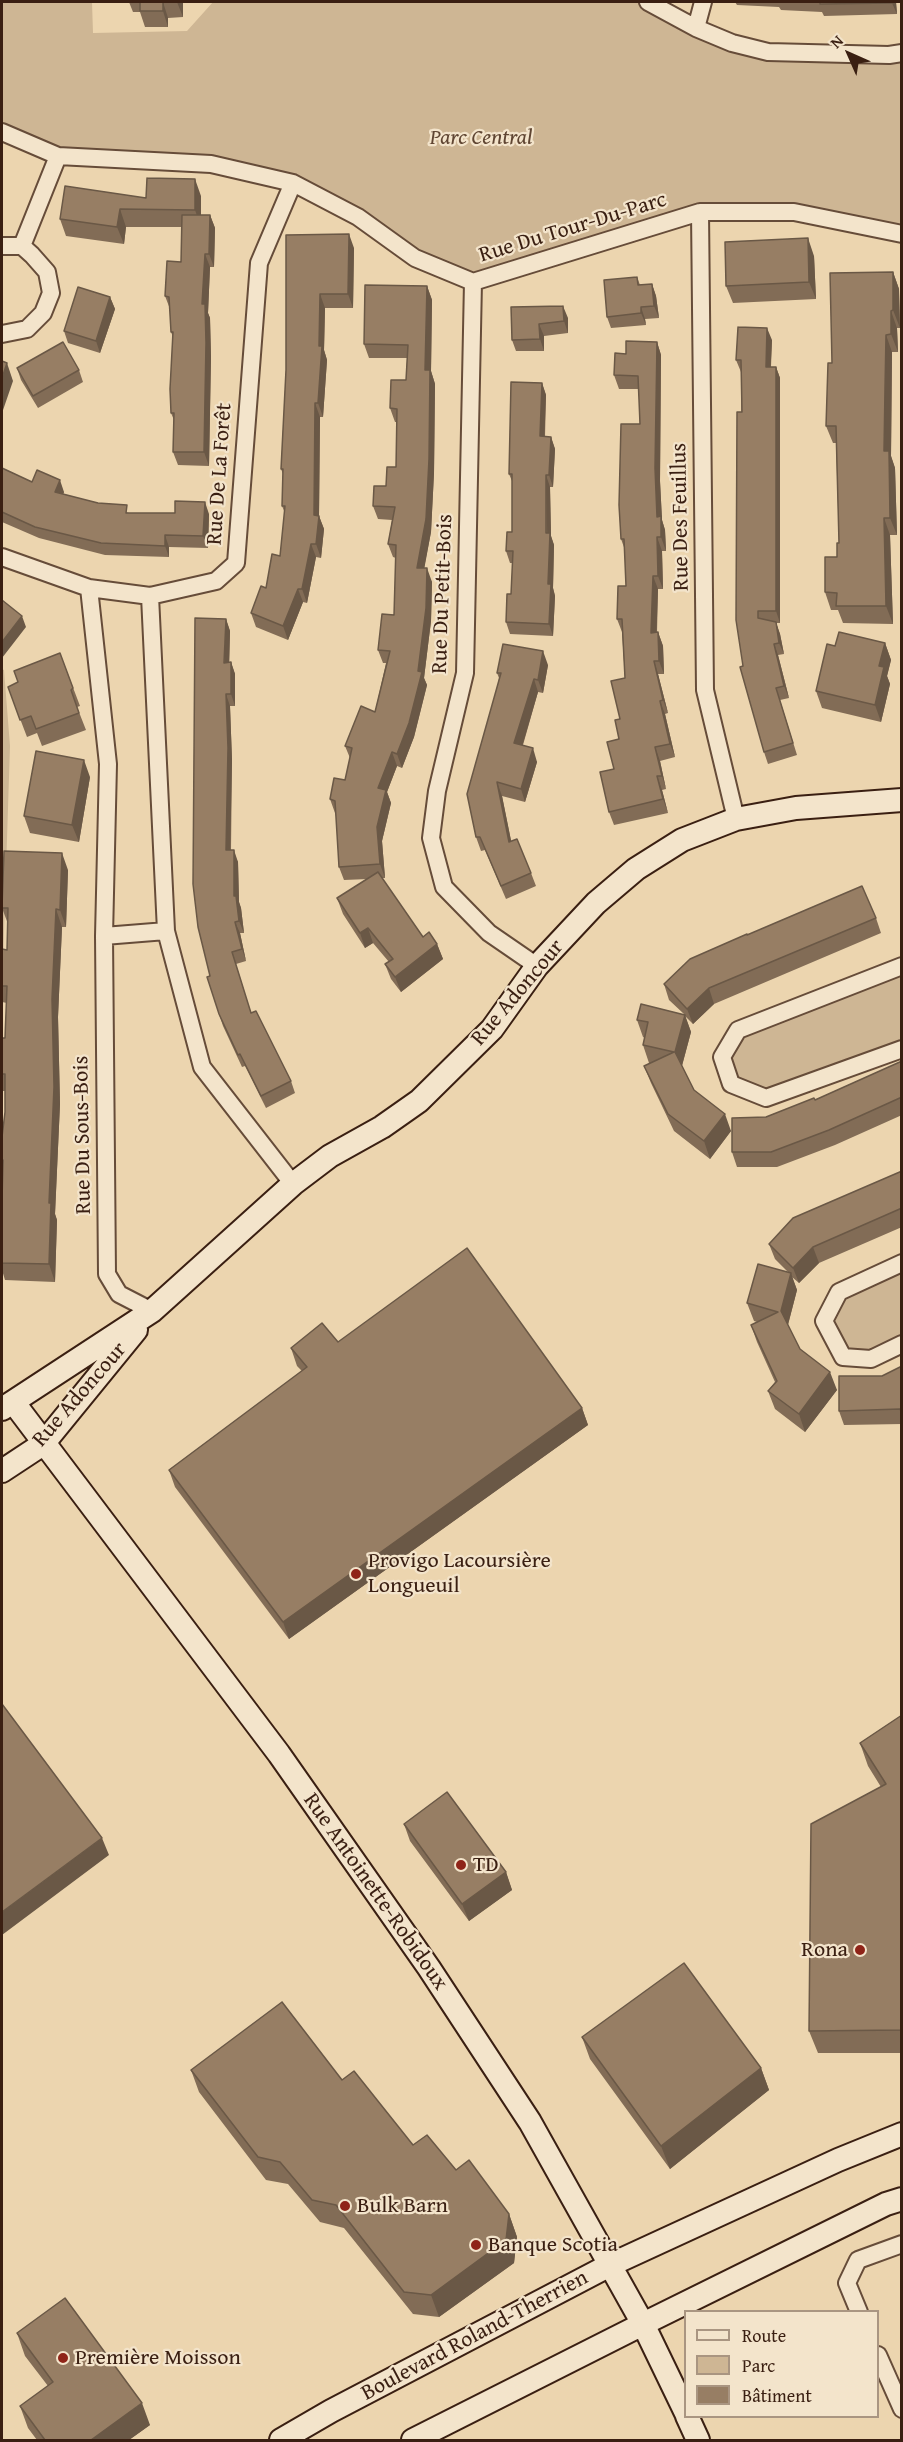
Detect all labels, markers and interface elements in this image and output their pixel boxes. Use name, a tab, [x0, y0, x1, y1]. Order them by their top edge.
north arrow	[819, 24, 879, 84]
text: N	[824, 29, 849, 54]
park label: Parc Central	[430, 125, 532, 151]
street label: Rue Du Tour-Du-Parc	[476, 187, 670, 269]
street label: Rue De La Forêt	[202, 402, 238, 546]
street label: Rue Des Feuillus	[667, 443, 695, 591]
street label: Rue Du Petit-Bois	[427, 514, 459, 674]
street label: Rue Adoncour	[466, 935, 570, 1051]
street label: Rue Du Sous-Bois	[68, 1055, 98, 1215]
street label: Rue Adoncour	[27, 1337, 133, 1453]
place label: Provigo Lacoursière Longueuil	[368, 1548, 551, 1600]
marker: Provigo Lacoursière Longueuil	[349, 1567, 363, 1581]
street label: Rue Antoinette-Robidoux	[297, 1789, 453, 1995]
place label: TD	[473, 1852, 499, 1878]
marker: TD	[454, 1858, 468, 1872]
place label: Rona	[801, 1937, 848, 1963]
marker: Rona	[853, 1943, 867, 1957]
place label: Bulk Barn	[357, 2193, 448, 2219]
marker: Bulk Barn	[338, 2199, 352, 2213]
place label: Banque Scotia	[488, 2232, 618, 2258]
marker: Banque Scotia	[469, 2238, 483, 2252]
street label: Boulevard Roland-Therrien	[357, 2265, 593, 2407]
legend	[684, 2310, 879, 2418]
text: Route	[742, 2322, 786, 2349]
place label: Première Moisson	[75, 2345, 241, 2371]
marker: Première Moisson	[56, 2351, 70, 2365]
text: Parc	[742, 2352, 775, 2379]
text: Bâtiment	[742, 2382, 812, 2409]

